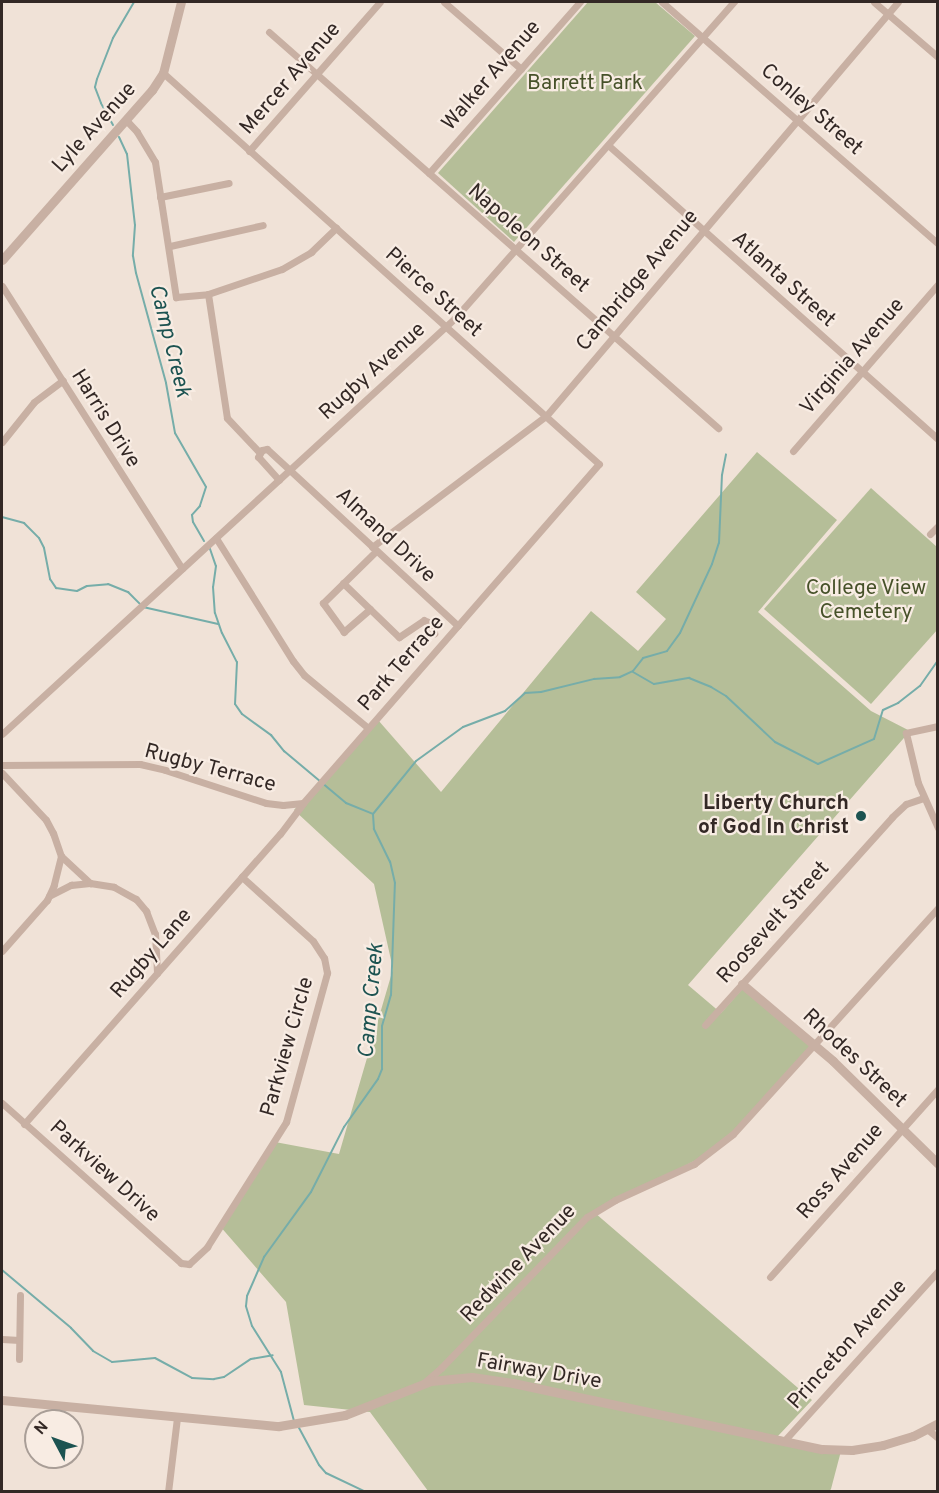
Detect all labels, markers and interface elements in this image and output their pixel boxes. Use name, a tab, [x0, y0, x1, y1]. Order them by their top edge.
street label: Walker Avenue	[437, 15, 547, 137]
street label: Mercer Avenue	[235, 17, 347, 141]
street label: Conley Street	[755, 59, 867, 161]
park label: Barrett Park	[527, 71, 643, 97]
street label: Lyle Avenue	[48, 77, 142, 179]
street label: Napoleon Street	[462, 179, 594, 299]
street label: Cambridge Avenue	[571, 205, 705, 357]
street label: Atlanta Street	[726, 227, 840, 333]
street label: Pierce Street	[379, 243, 487, 343]
water label: Camp Creek	[142, 282, 196, 400]
street label: Virginia Avenue	[795, 293, 911, 421]
street label: Rugby Avenue	[314, 317, 432, 427]
street label: Harris Drive	[65, 365, 145, 473]
street label: Almand Drive	[330, 483, 440, 589]
park label: College View Cemetery	[805, 576, 927, 626]
street label: Park Terrace	[353, 611, 451, 717]
street label: Rugby Terrace	[141, 739, 279, 799]
place label: Liberty Church of God In Christ	[698, 791, 849, 841]
marker: Liberty Church of God In Christ	[854, 809, 868, 823]
street label: Roosevelt Street	[713, 857, 835, 989]
street label: Rugby Lane	[106, 904, 198, 1004]
water label: Camp Creek	[354, 942, 390, 1060]
street label: Parkview Circle	[256, 974, 320, 1120]
street label: Rhodes Street	[797, 1004, 911, 1114]
street label: Parkview Drive	[44, 1116, 164, 1228]
street label: Ross Avenue	[792, 1119, 890, 1225]
street label: Redwine Avenue	[456, 1199, 582, 1329]
street label: Princeton Avenue	[783, 1275, 913, 1415]
street label: Fairway Drive	[475, 1349, 603, 1395]
north arrow	[24, 1409, 84, 1469]
text: N	[31, 1418, 53, 1439]

